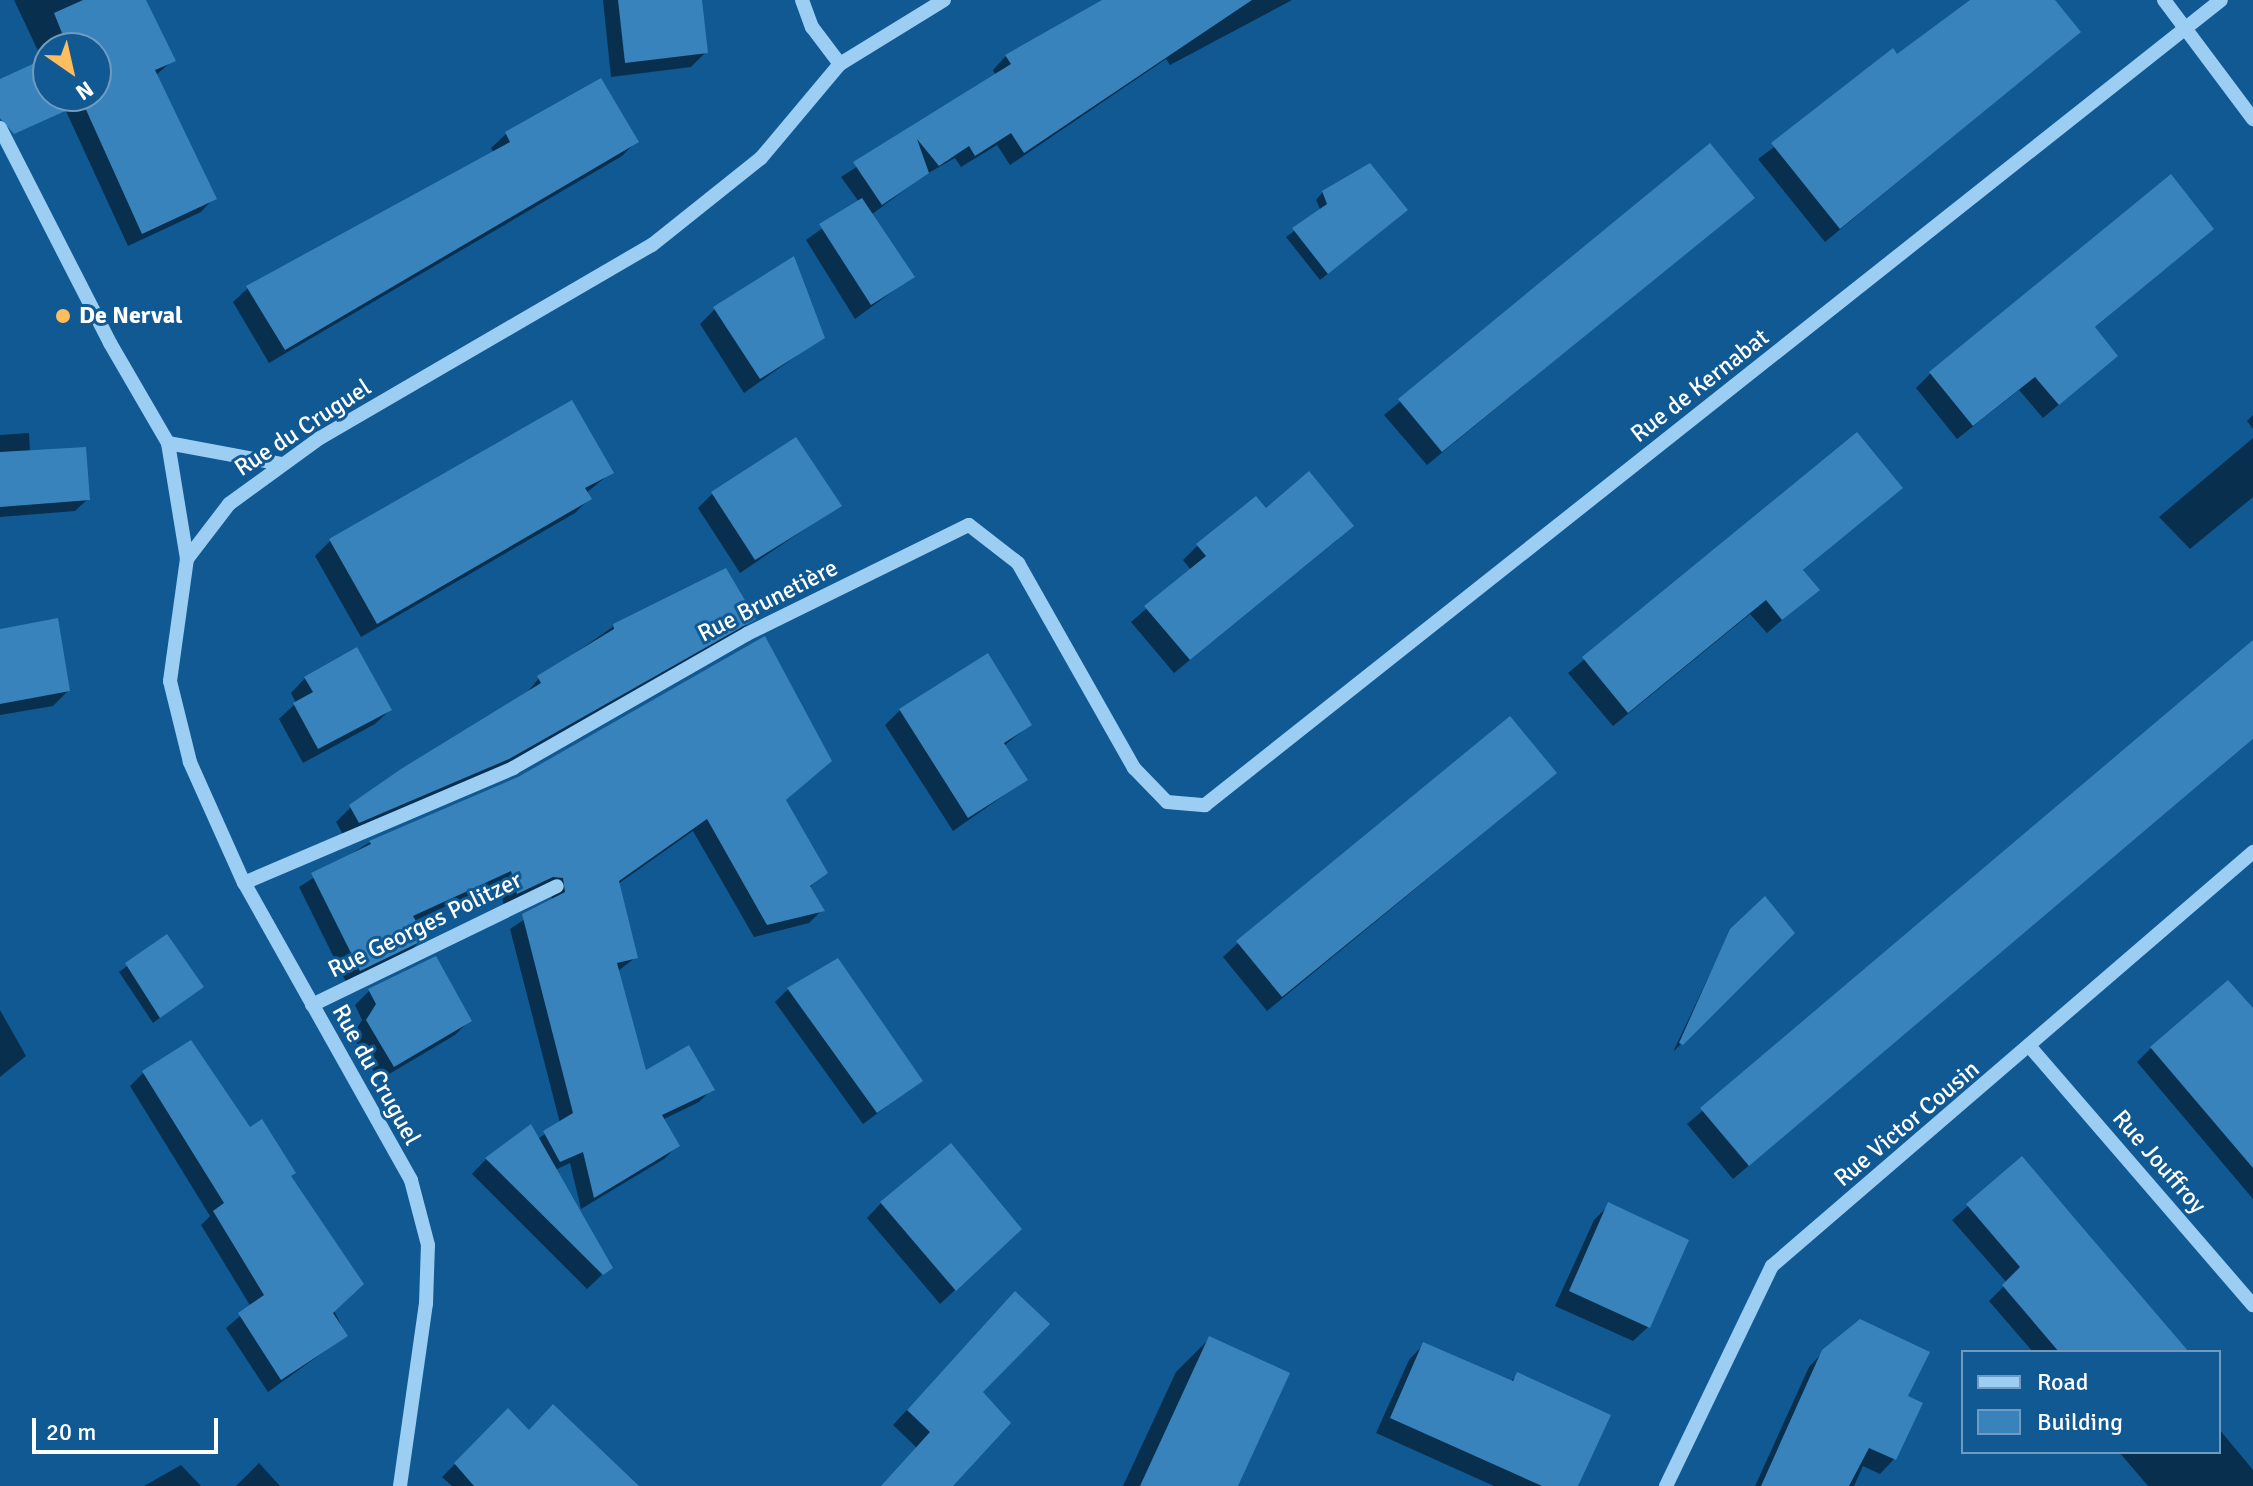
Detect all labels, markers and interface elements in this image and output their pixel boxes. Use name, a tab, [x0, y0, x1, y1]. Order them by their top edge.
north arrow	[32, 32, 112, 112]
text: N	[71, 75, 98, 106]
place label: De Nerval	[79, 302, 182, 330]
marker: De Nerval	[54, 307, 72, 325]
street label: Rue de Kernabat	[1625, 323, 1775, 449]
street label: Rue du Cruguel	[229, 373, 377, 483]
street label: Rue Brunetière	[693, 553, 843, 649]
street label: Rue Georges Politzer	[323, 866, 527, 984]
street label: Rue du Cruguel	[325, 1000, 427, 1150]
street label: Rue Victor Cousin	[1829, 1055, 1985, 1193]
street label: Rue Jouffroy	[2106, 1104, 2212, 1220]
legend	[1961, 1350, 2221, 1454]
text: Road	[2037, 1367, 2088, 1397]
scale bar	[36, 1402, 222, 1452]
text: Building	[2037, 1407, 2123, 1437]
text: 20 m	[46, 1417, 96, 1447]

